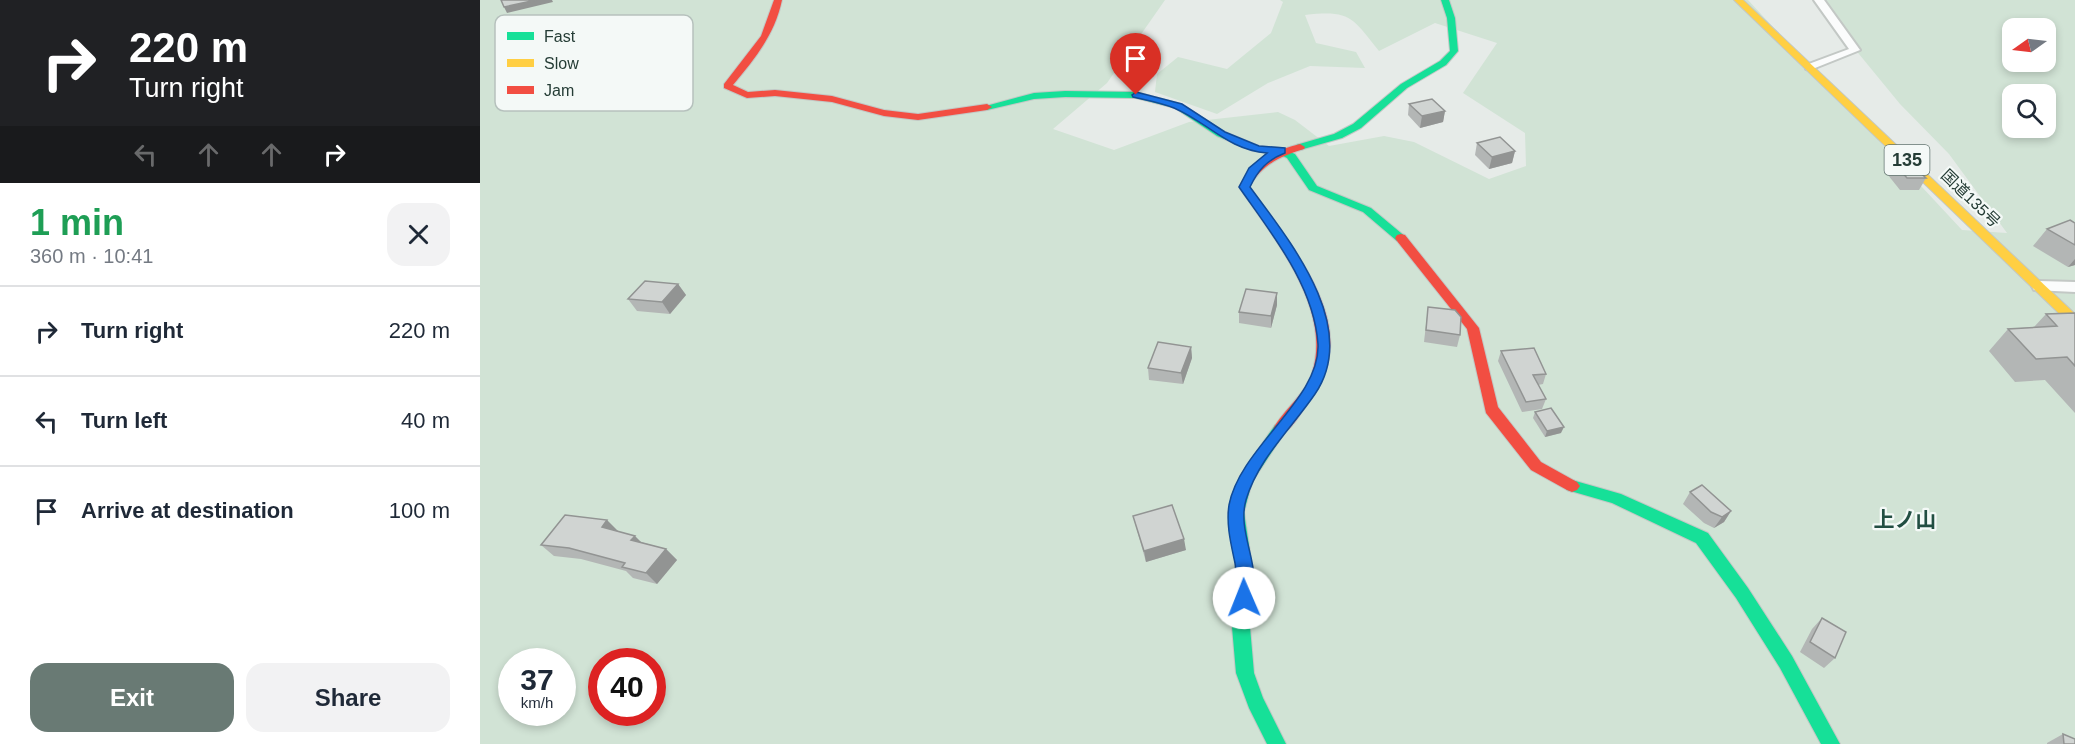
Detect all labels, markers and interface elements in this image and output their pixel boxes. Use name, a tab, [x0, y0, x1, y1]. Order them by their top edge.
legend	[495, 15, 693, 111]
north arrow	[2002, 18, 2056, 72]
map controls	[2002, 18, 2056, 138]
icon: right	[30, 24, 108, 102]
text: 220 m	[129, 24, 248, 71]
text: Fast	[544, 28, 576, 45]
pin	[1110, 33, 1161, 95]
icon: arrive	[1119, 42, 1152, 75]
text: Slow	[544, 55, 579, 72]
text: Turn right	[129, 73, 244, 103]
text: Jam	[544, 82, 574, 99]
button: search	[2002, 84, 2056, 138]
icon: left	[129, 138, 162, 171]
icon: ahead	[192, 138, 225, 171]
icon: ahead	[255, 138, 288, 171]
icon: right	[318, 138, 351, 171]
road number: 135	[1884, 145, 1930, 175]
street label: 国道135号	[1938, 166, 2003, 230]
text: 1 min	[30, 202, 124, 243]
button: close	[387, 203, 450, 266]
text: 360 m · 10:41	[30, 245, 153, 267]
icon: right	[30, 315, 63, 348]
text: Turn right	[81, 318, 183, 343]
text: 220 m	[389, 318, 450, 343]
icon: left	[30, 405, 63, 438]
text: Turn left	[81, 408, 167, 433]
text: 40 m	[401, 408, 450, 433]
icon: arrive	[30, 495, 63, 528]
text: Arrive at destination	[81, 498, 294, 523]
text: 100 m	[389, 498, 450, 523]
district label: 上ノ山	[1874, 508, 1937, 531]
position arrow	[1212, 566, 1276, 630]
speed limit sign: 40	[588, 648, 666, 726]
button: Exit	[30, 663, 234, 732]
button: Share	[246, 663, 450, 732]
text: 37	[520, 663, 554, 696]
text: km/h	[521, 694, 553, 711]

